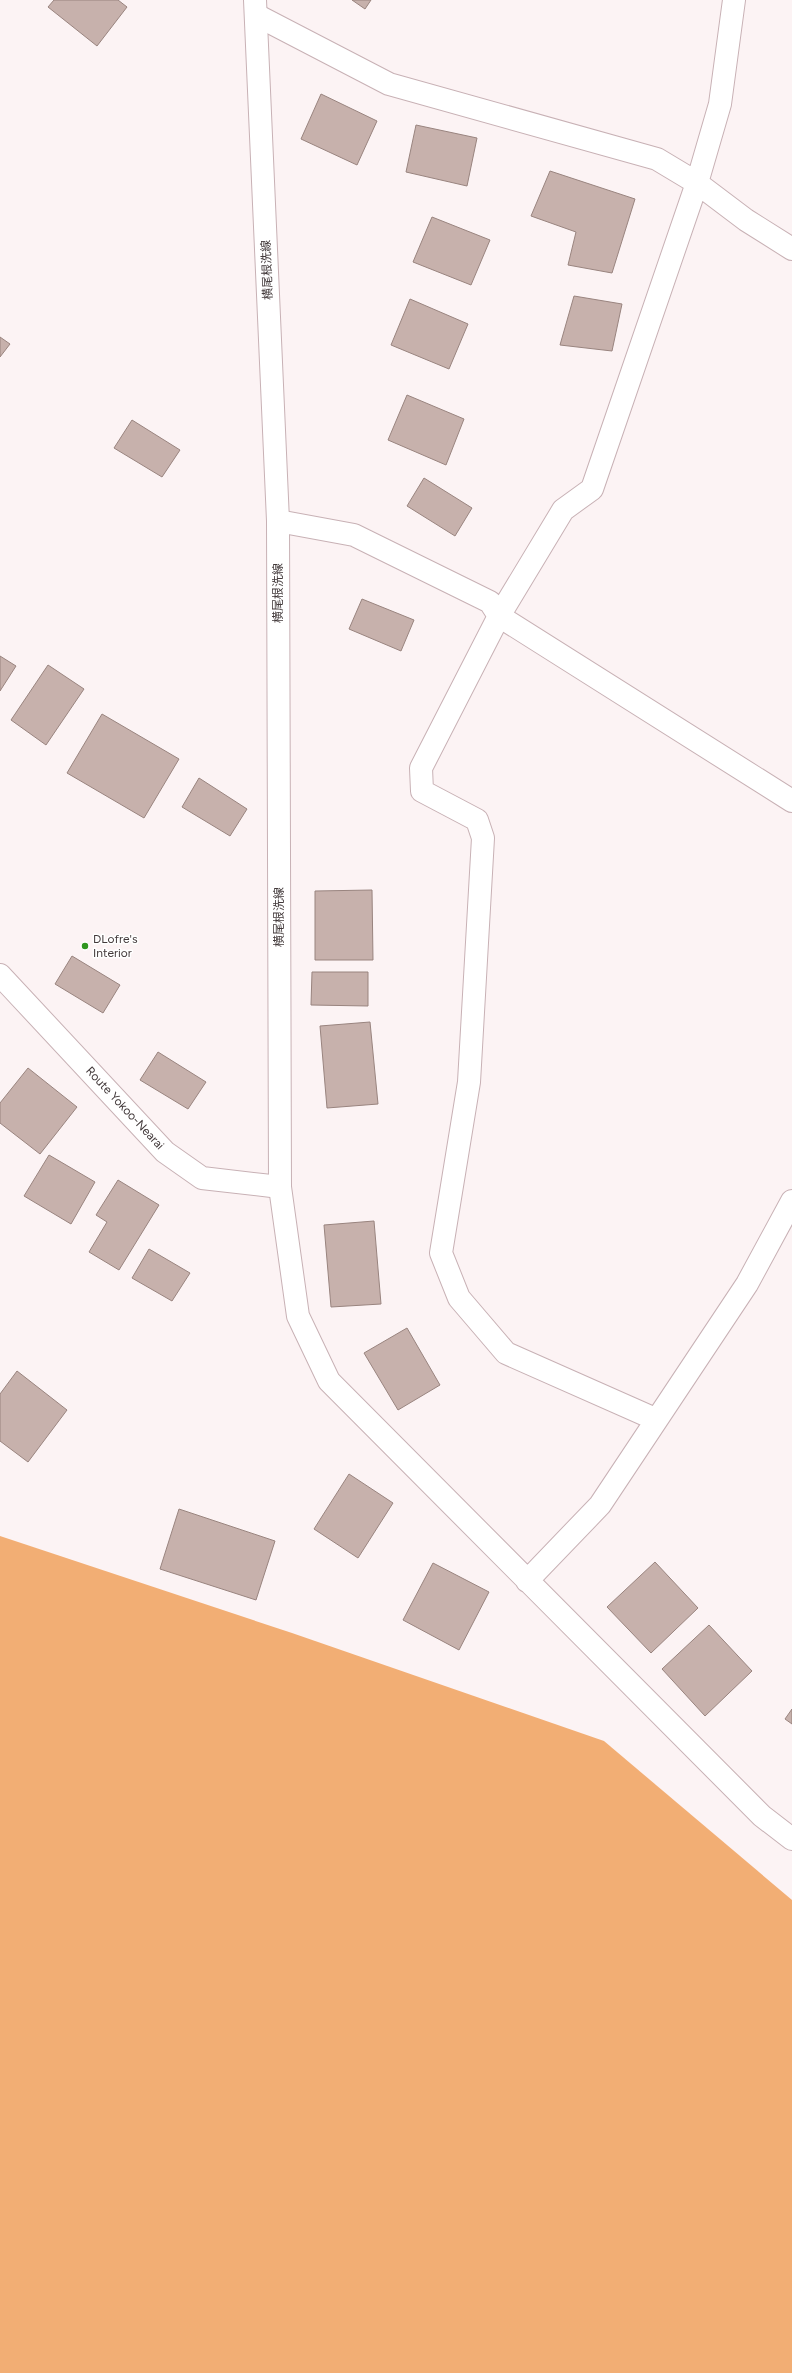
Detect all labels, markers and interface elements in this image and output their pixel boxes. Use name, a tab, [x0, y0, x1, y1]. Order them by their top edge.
street label: 横尾根洗線	[259, 240, 275, 300]
street label: 横尾根洗線	[271, 563, 285, 623]
street label: 横尾根洗線	[272, 887, 286, 947]
place label: DLofre's Interior	[93, 932, 138, 960]
marker: DLofre's Interior	[80, 941, 90, 951]
street label: Route Yokoo-Nearai	[83, 1064, 167, 1152]

